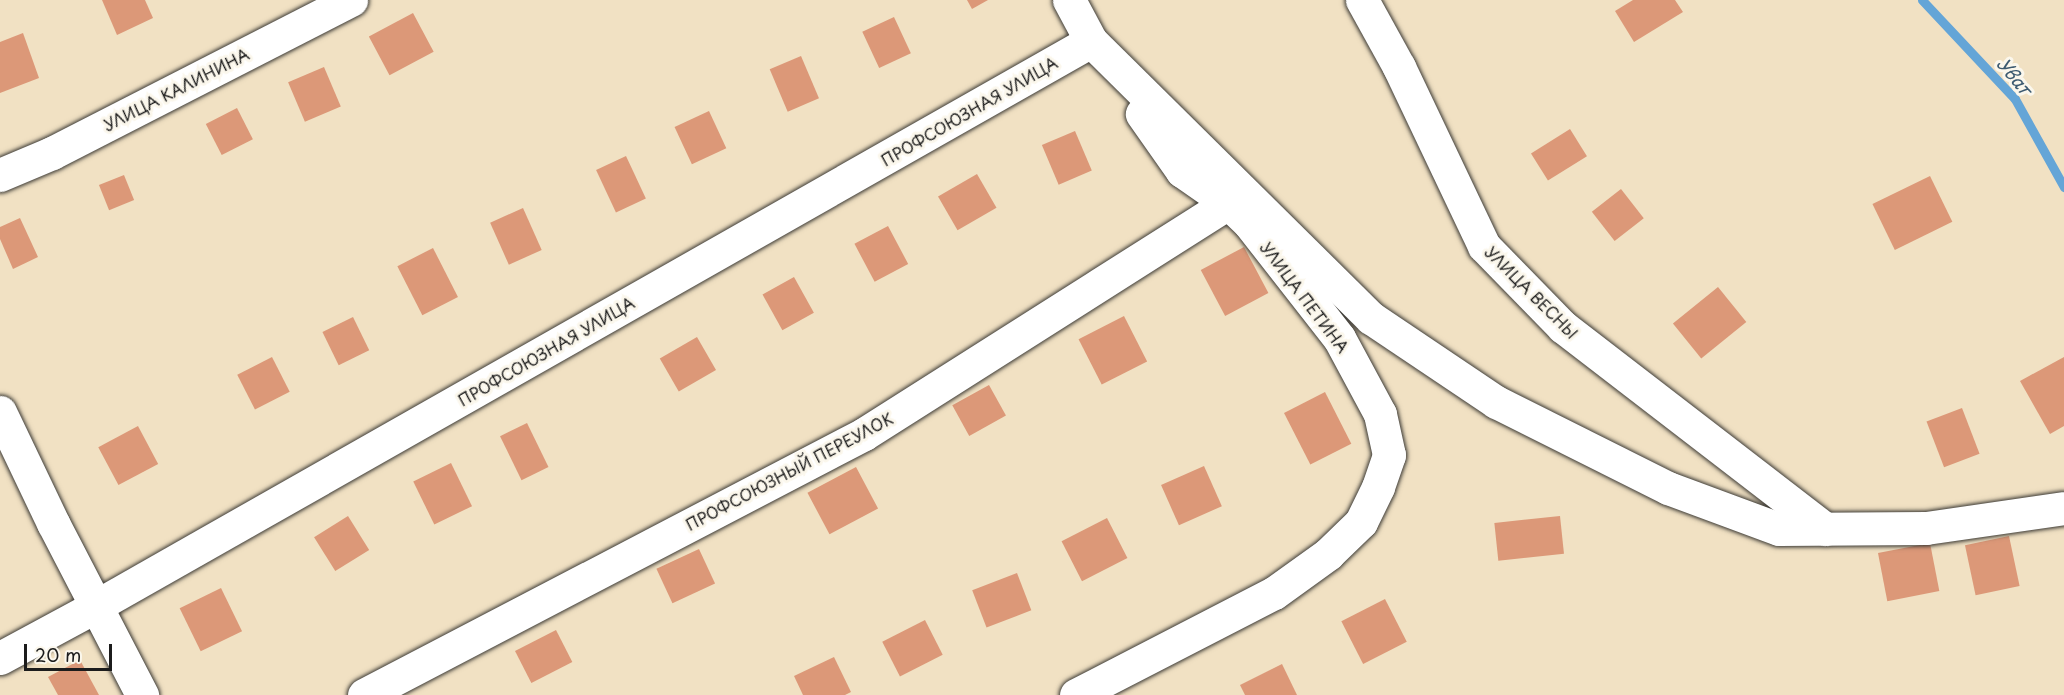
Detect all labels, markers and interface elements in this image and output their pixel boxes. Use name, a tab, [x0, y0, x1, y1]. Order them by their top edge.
street label: УЛИЦА КАЛИНИНА	[100, 44, 252, 134]
street label: ПРОФСОЮЗНАЯ УЛИЦА	[877, 53, 1061, 169]
water label: Уват	[1992, 53, 2036, 99]
street label: УЛИЦА ПЕТИНА	[1257, 237, 1353, 357]
street label: УЛИЦА ВЕСНЫ	[1482, 242, 1582, 342]
street label: ПРОФСОЮЗНАЯ УЛИЦА	[454, 293, 638, 409]
street label: ПРОФСОЮЗНЫЙ ПЕРЕУЛОК	[682, 408, 896, 534]
scale bar	[27, 632, 116, 670]
text: 20 m	[35, 641, 81, 668]

